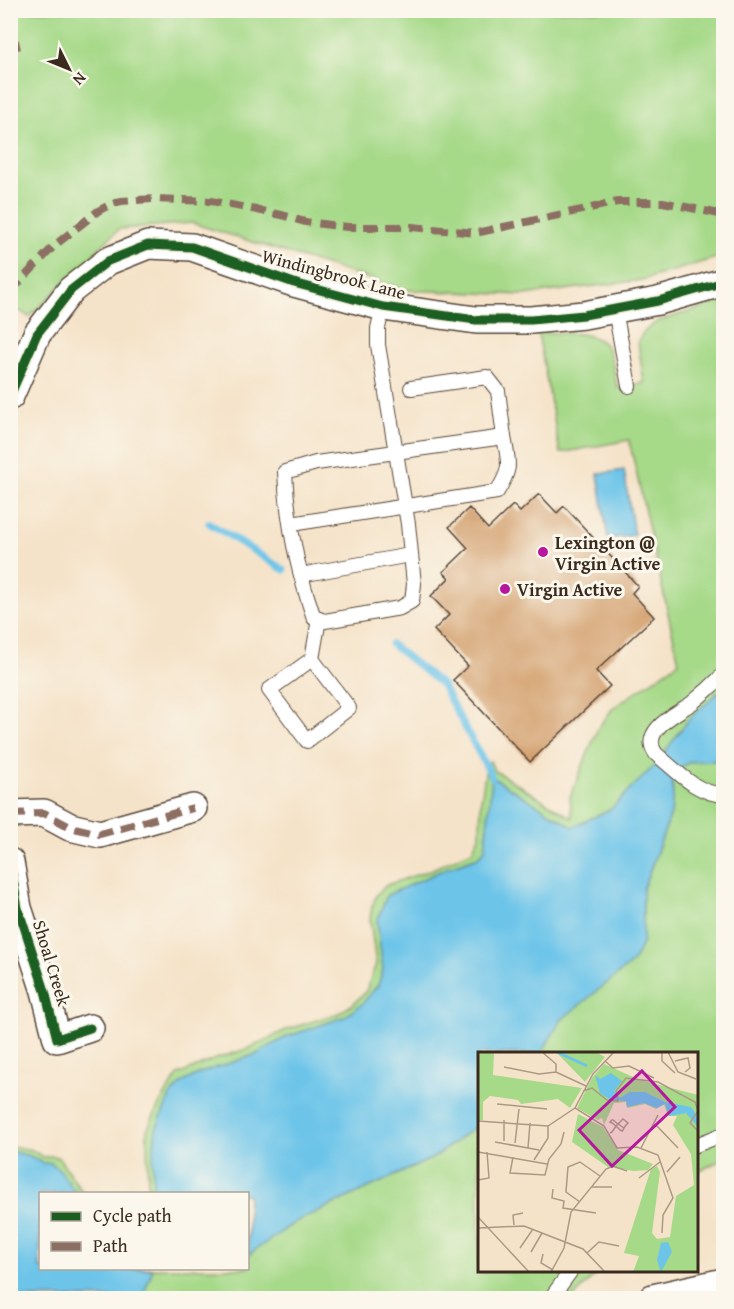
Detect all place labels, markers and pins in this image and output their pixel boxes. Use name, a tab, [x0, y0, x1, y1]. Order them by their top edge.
place label: Lexington @ Virgin Active	[555, 529, 661, 577]
marker: Lexington @ Virgin Active	[536, 545, 550, 559]
place label: Virgin Active	[517, 576, 623, 603]
marker: Virgin Active	[498, 582, 512, 596]

